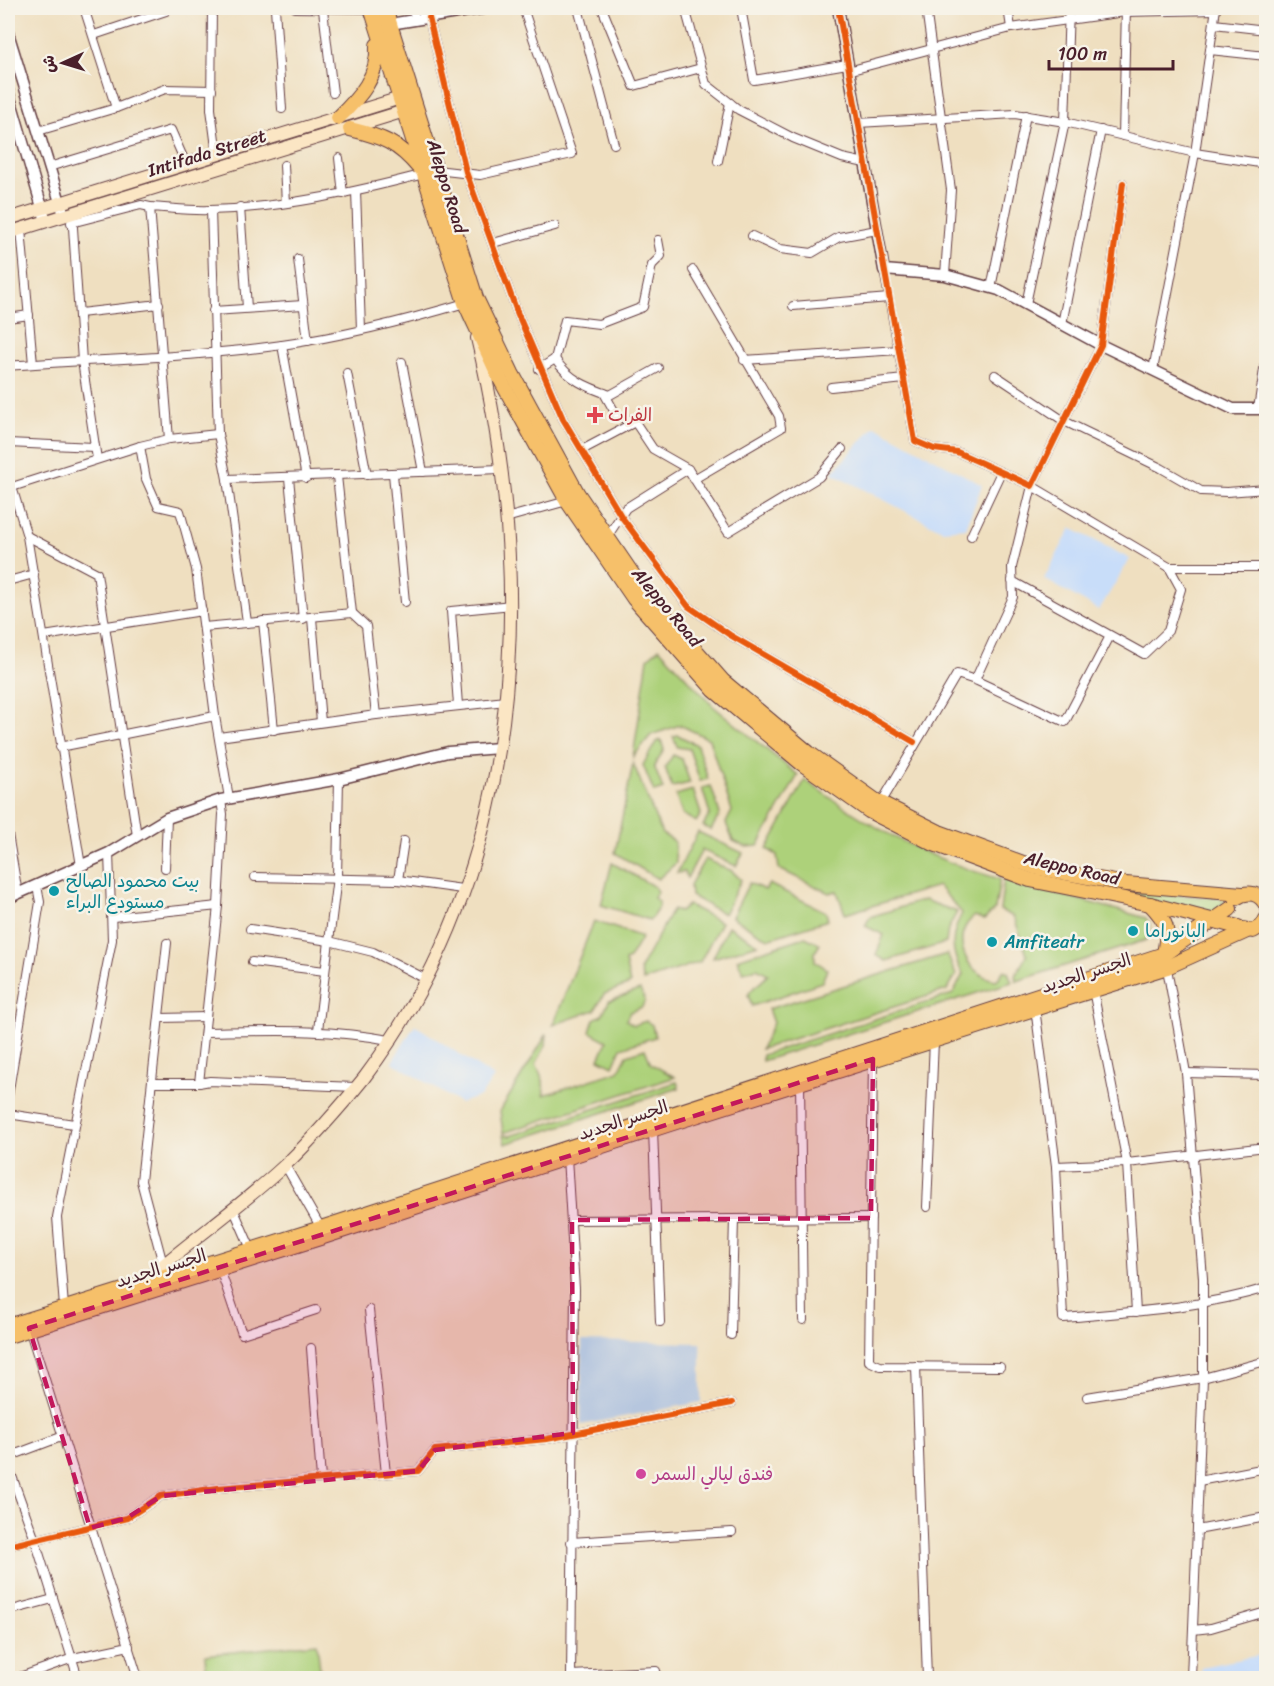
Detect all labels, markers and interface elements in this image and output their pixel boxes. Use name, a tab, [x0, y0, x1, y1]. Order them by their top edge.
north arrow	[33, 33, 93, 93]
scale bar	[1049, 33, 1174, 71]
text: 100 m	[1058, 38, 1107, 70]
text: ش	[33, 54, 64, 74]
street label: Intifada Street	[143, 120, 270, 187]
street label: Aleppo Road	[417, 134, 477, 239]
place label: الفرات	[608, 399, 652, 431]
marker: الفرات	[586, 406, 604, 424]
street label: Aleppo Road	[623, 559, 712, 656]
street label: Aleppo Road	[1020, 841, 1125, 895]
place label: بيت محمود الصالح مستودع البراء	[66, 865, 200, 918]
marker: بيت محمود الصالح مستودع البراء	[47, 884, 61, 898]
place label: البانوراما	[1145, 915, 1206, 947]
marker: البانوراما	[1126, 924, 1140, 938]
place label: Amfiteatr	[1003, 926, 1085, 958]
marker: Amfiteatr	[985, 935, 999, 949]
street label: الجسر الجديد	[1037, 943, 1135, 1003]
street label: الجسر الجديد	[574, 1090, 672, 1150]
street label: الجسر الجديد	[112, 1239, 210, 1297]
place label: فندق ليالي السمر	[651, 1458, 773, 1490]
marker: فندق ليالي السمر	[634, 1467, 648, 1481]

